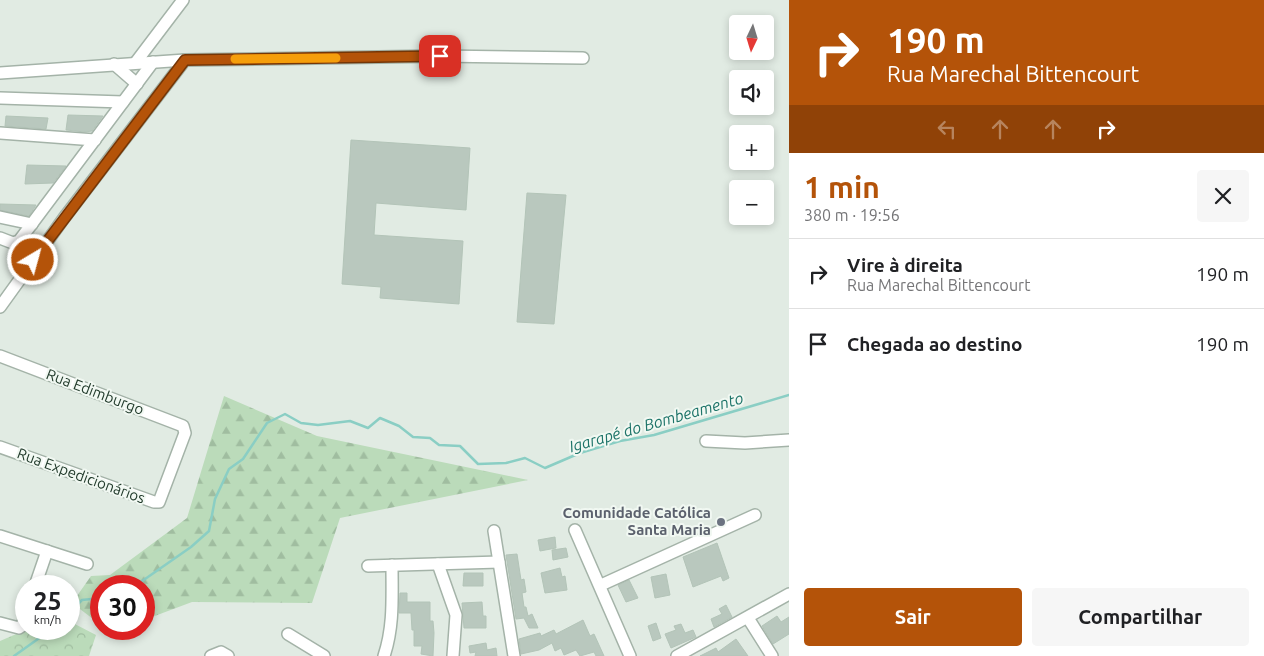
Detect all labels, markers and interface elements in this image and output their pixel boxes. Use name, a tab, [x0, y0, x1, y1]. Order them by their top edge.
north arrow	[729, 15, 774, 60]
map controls	[729, 15, 774, 225]
icon: right	[804, 20, 869, 85]
text: 190 m	[887, 20, 985, 60]
pin	[419, 35, 461, 77]
icon: arrive	[426, 42, 454, 70]
text: Rua Marechal Bittencourt	[887, 61, 1139, 86]
button: sound	[729, 70, 774, 115]
icon: left	[933, 115, 961, 143]
icon: ahead	[986, 115, 1014, 143]
icon: ahead	[1039, 115, 1067, 143]
icon: right	[1092, 115, 1120, 143]
button: +	[729, 125, 774, 170]
text: 1 min	[804, 170, 880, 204]
button: close	[1197, 170, 1249, 222]
button: −	[729, 180, 774, 225]
text: 380 m · 19:56	[804, 206, 900, 224]
position arrow	[6, 233, 58, 285]
text: Vire à direita	[847, 254, 963, 276]
icon: right	[804, 260, 832, 288]
text: 190 m	[1196, 263, 1249, 285]
text: Rua Marechal Bittencourt	[847, 276, 1030, 294]
icon: arrive	[804, 330, 832, 358]
text: Chegada ao destino	[847, 333, 1023, 355]
text: 190 m	[1196, 333, 1249, 355]
street label: Rua Edimburgo	[44, 365, 146, 418]
water label: Igarapé do Bombeamento	[567, 388, 745, 455]
street label: Rua Expedicionários	[15, 444, 147, 507]
place label: Comunidade Católica Santa Maria	[563, 504, 711, 538]
marker: Comunidade Católica Santa Maria	[715, 516, 727, 528]
speed limit sign: 30	[90, 575, 155, 640]
text: 25	[33, 587, 62, 615]
button: Sair	[804, 588, 1022, 646]
button: Compartilhar	[1032, 588, 1249, 646]
text: km/h	[34, 613, 61, 626]

